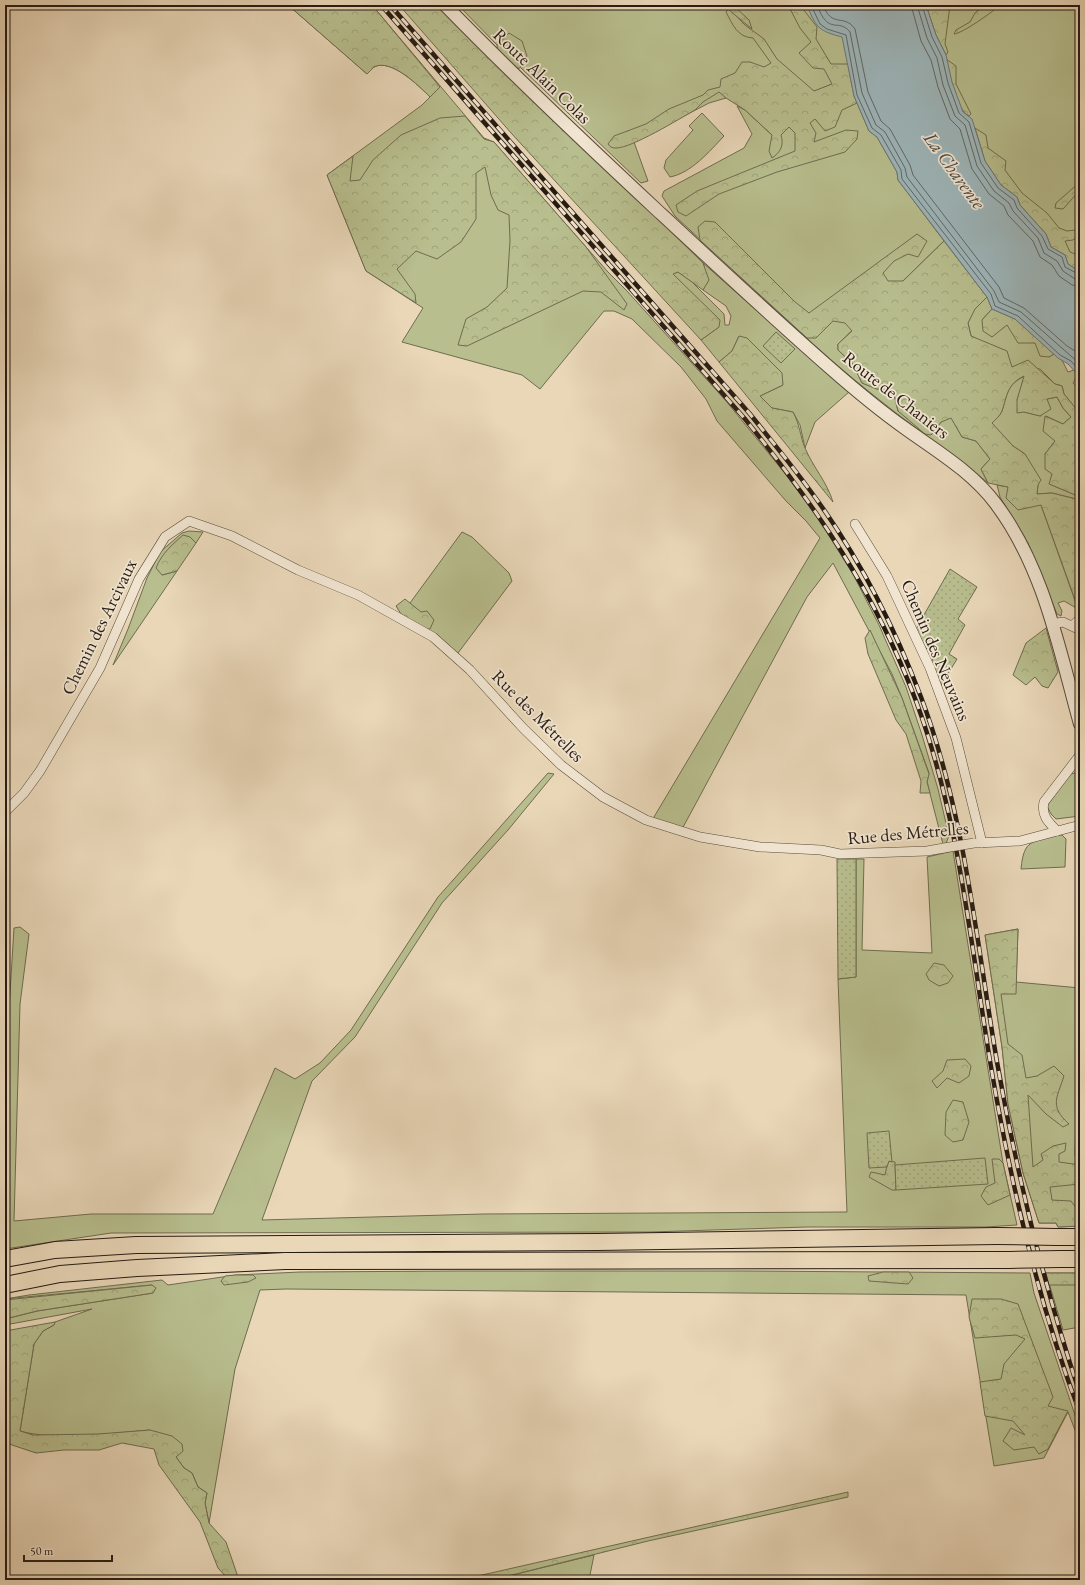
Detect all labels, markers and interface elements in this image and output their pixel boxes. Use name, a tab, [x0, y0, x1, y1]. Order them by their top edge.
street label: Route Alain Colas	[488, 23, 596, 128]
water label: La Charente	[917, 126, 992, 215]
street label: Route de Chaniers	[838, 346, 954, 444]
street label: Chemin des Arcivaux	[56, 555, 142, 698]
street label: Chemin des Neuvains	[896, 576, 977, 724]
street label: Rue des Métrelles	[487, 665, 590, 767]
street label: Rue des Métrelles	[846, 816, 970, 849]
scale bar	[24, 1537, 112, 1563]
text: 50 m	[30, 1543, 54, 1559]

